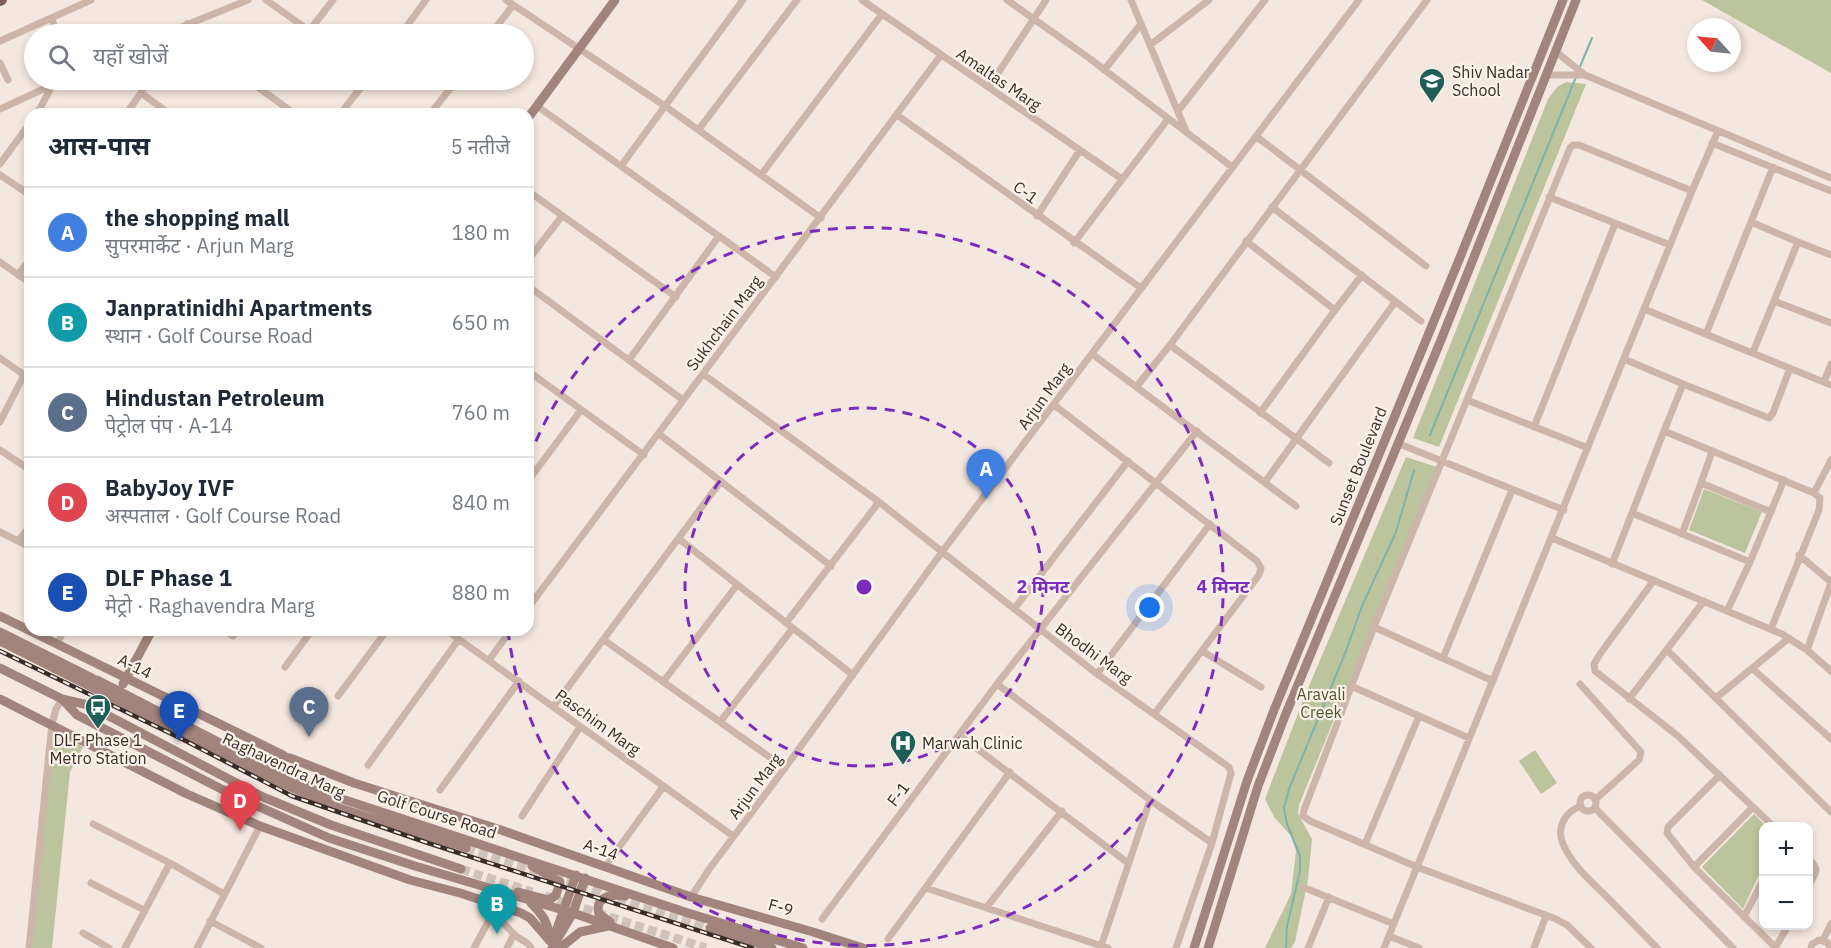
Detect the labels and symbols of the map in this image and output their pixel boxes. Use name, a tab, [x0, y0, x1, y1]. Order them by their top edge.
north arrow	[1687, 18, 1741, 72]
street label: Amaltas Marg	[953, 43, 1046, 115]
place label: Shiv Nadar School	[1452, 62, 1530, 100]
school or university icon: Shiv Nadar School	[1417, 66, 1447, 104]
street label: C-1	[1010, 176, 1042, 208]
street label: Sukhchain Marg	[682, 271, 767, 375]
street label: Arjun Marg	[1013, 358, 1075, 433]
street label: Sunset Boulevard	[1325, 404, 1391, 528]
pin: A	[966, 450, 1006, 499]
text: 2 मिनट	[1017, 575, 1070, 598]
text: 4 मिनट	[1197, 575, 1250, 598]
centre of rings	[854, 577, 874, 597]
your location	[1135, 593, 1164, 622]
street label: Bhodhi Marg	[1052, 618, 1137, 688]
street label: A-14	[115, 649, 155, 683]
street label: Paschim Marg	[552, 684, 645, 760]
park label: Aravali Creek	[1296, 684, 1346, 722]
pin: C	[290, 688, 328, 737]
bus stop icon: DLF Phase 1 Metro Station	[83, 692, 113, 730]
pin: E	[160, 692, 198, 741]
street label: Raghavendra Marg	[219, 728, 349, 802]
hospital icon: Marwah Clinic	[888, 728, 918, 766]
place label: DLF Phase 1 Metro Station	[49, 730, 147, 768]
place label: Marwah Clinic	[922, 733, 1022, 753]
street label: Arjun Marg	[724, 749, 787, 823]
street label: F-1	[883, 778, 913, 810]
pin: D	[220, 782, 260, 831]
street label: Golf Course Road	[375, 785, 499, 843]
street label: A-14	[581, 834, 621, 864]
pin: B	[478, 884, 516, 934]
street label: F-9	[766, 894, 796, 920]

